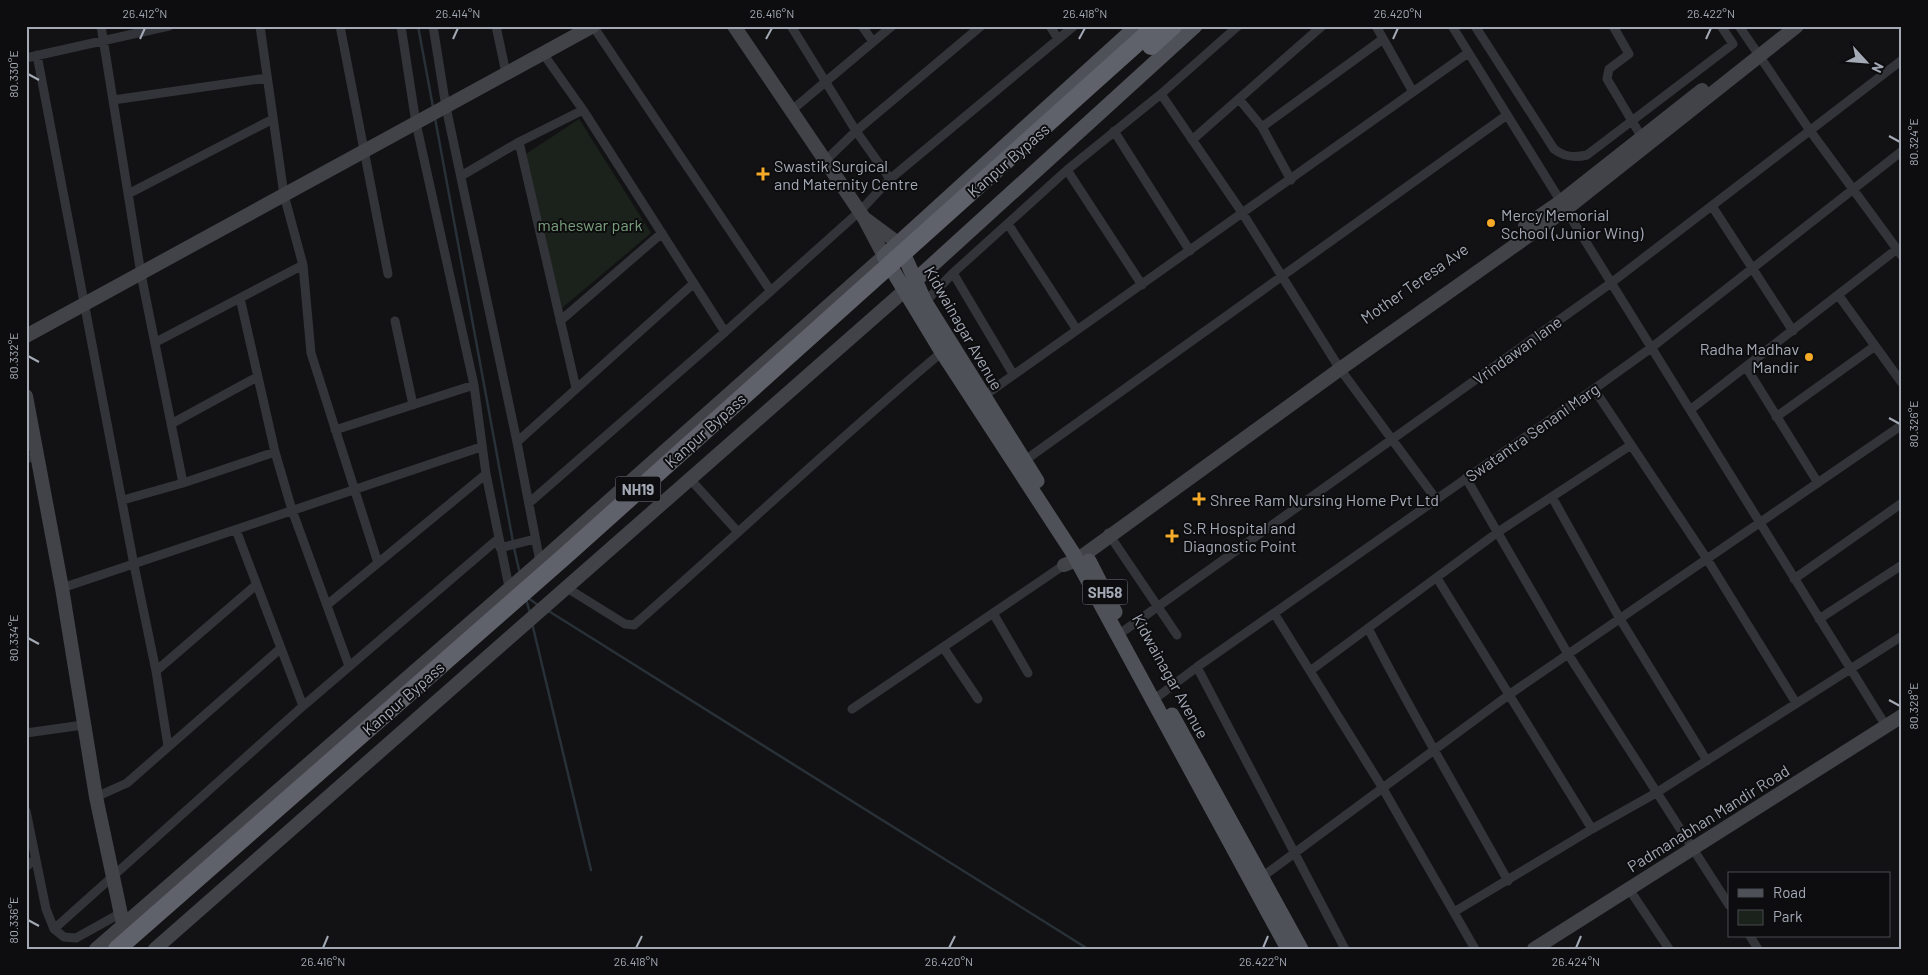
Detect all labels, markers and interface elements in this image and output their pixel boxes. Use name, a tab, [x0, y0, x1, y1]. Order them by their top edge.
text: 26.412°N	[123, 6, 167, 20]
text: 26.414°N	[436, 6, 480, 20]
text: 26.416°N	[750, 6, 794, 20]
text: 26.418°N	[1063, 6, 1107, 20]
text: 26.420°N	[1374, 6, 1422, 20]
text: 26.422°N	[1687, 6, 1735, 20]
north arrow	[1840, 38, 1890, 88]
text: 80.330°E	[6, 50, 20, 98]
text: N	[1868, 60, 1888, 76]
text: 80.324°E	[1906, 118, 1920, 166]
street label: Kanpur Bypass	[963, 119, 1053, 201]
place label: Swastik Surgical and Maternity Centre	[774, 156, 918, 193]
marker: Swastik Surgical and Maternity Centre	[756, 167, 770, 181]
place label: Mercy Memorial School (Junior Wing)	[1501, 205, 1644, 242]
park label: maheswar park	[538, 215, 642, 234]
marker: Mercy Memorial School (Junior Wing)	[1485, 217, 1497, 229]
street label: Mother Teresa Ave	[1357, 239, 1471, 327]
street label: Kidwainagar Avenue	[921, 263, 1007, 393]
street label: Vrindawan lane	[1469, 312, 1565, 388]
text: 80.332°E	[6, 333, 20, 380]
place label: Radha Madhav Mandir	[1700, 339, 1799, 376]
marker: Radha Madhav Mandir	[1803, 351, 1815, 363]
street label: Swatantra Senani Marg	[1461, 379, 1603, 485]
street label: Kanpur Bypass	[661, 389, 749, 471]
text: 80.326°E	[1906, 401, 1920, 448]
road number: NH19	[616, 476, 660, 502]
place label: Shree Ram Nursing Home Pvt Ltd	[1210, 490, 1439, 509]
marker: Shree Ram Nursing Home Pvt Ltd	[1192, 492, 1206, 506]
place label: S.R Hospital and Diagnostic Point	[1183, 518, 1296, 555]
marker: S.R Hospital and Diagnostic Point	[1165, 529, 1179, 543]
road number: SH58	[1082, 580, 1128, 604]
street label: Kidwainagar Avenue	[1129, 610, 1213, 742]
text: 80.334°E	[6, 614, 20, 662]
street label: Kanpur Bypass	[358, 657, 448, 739]
text: 80.328°E	[1906, 682, 1920, 730]
street label: Padmanabhan Mandir Road	[1624, 760, 1792, 876]
legend	[1728, 872, 1890, 938]
text: Road	[1773, 883, 1806, 901]
text: 80.336°E	[6, 897, 20, 943]
text: Park	[1773, 907, 1803, 925]
text: 26.416°N	[301, 954, 345, 968]
text: 26.418°N	[614, 954, 658, 968]
text: 26.420°N	[925, 954, 973, 968]
text: 26.422°N	[1239, 954, 1287, 968]
text: 26.424°N	[1552, 954, 1600, 968]

